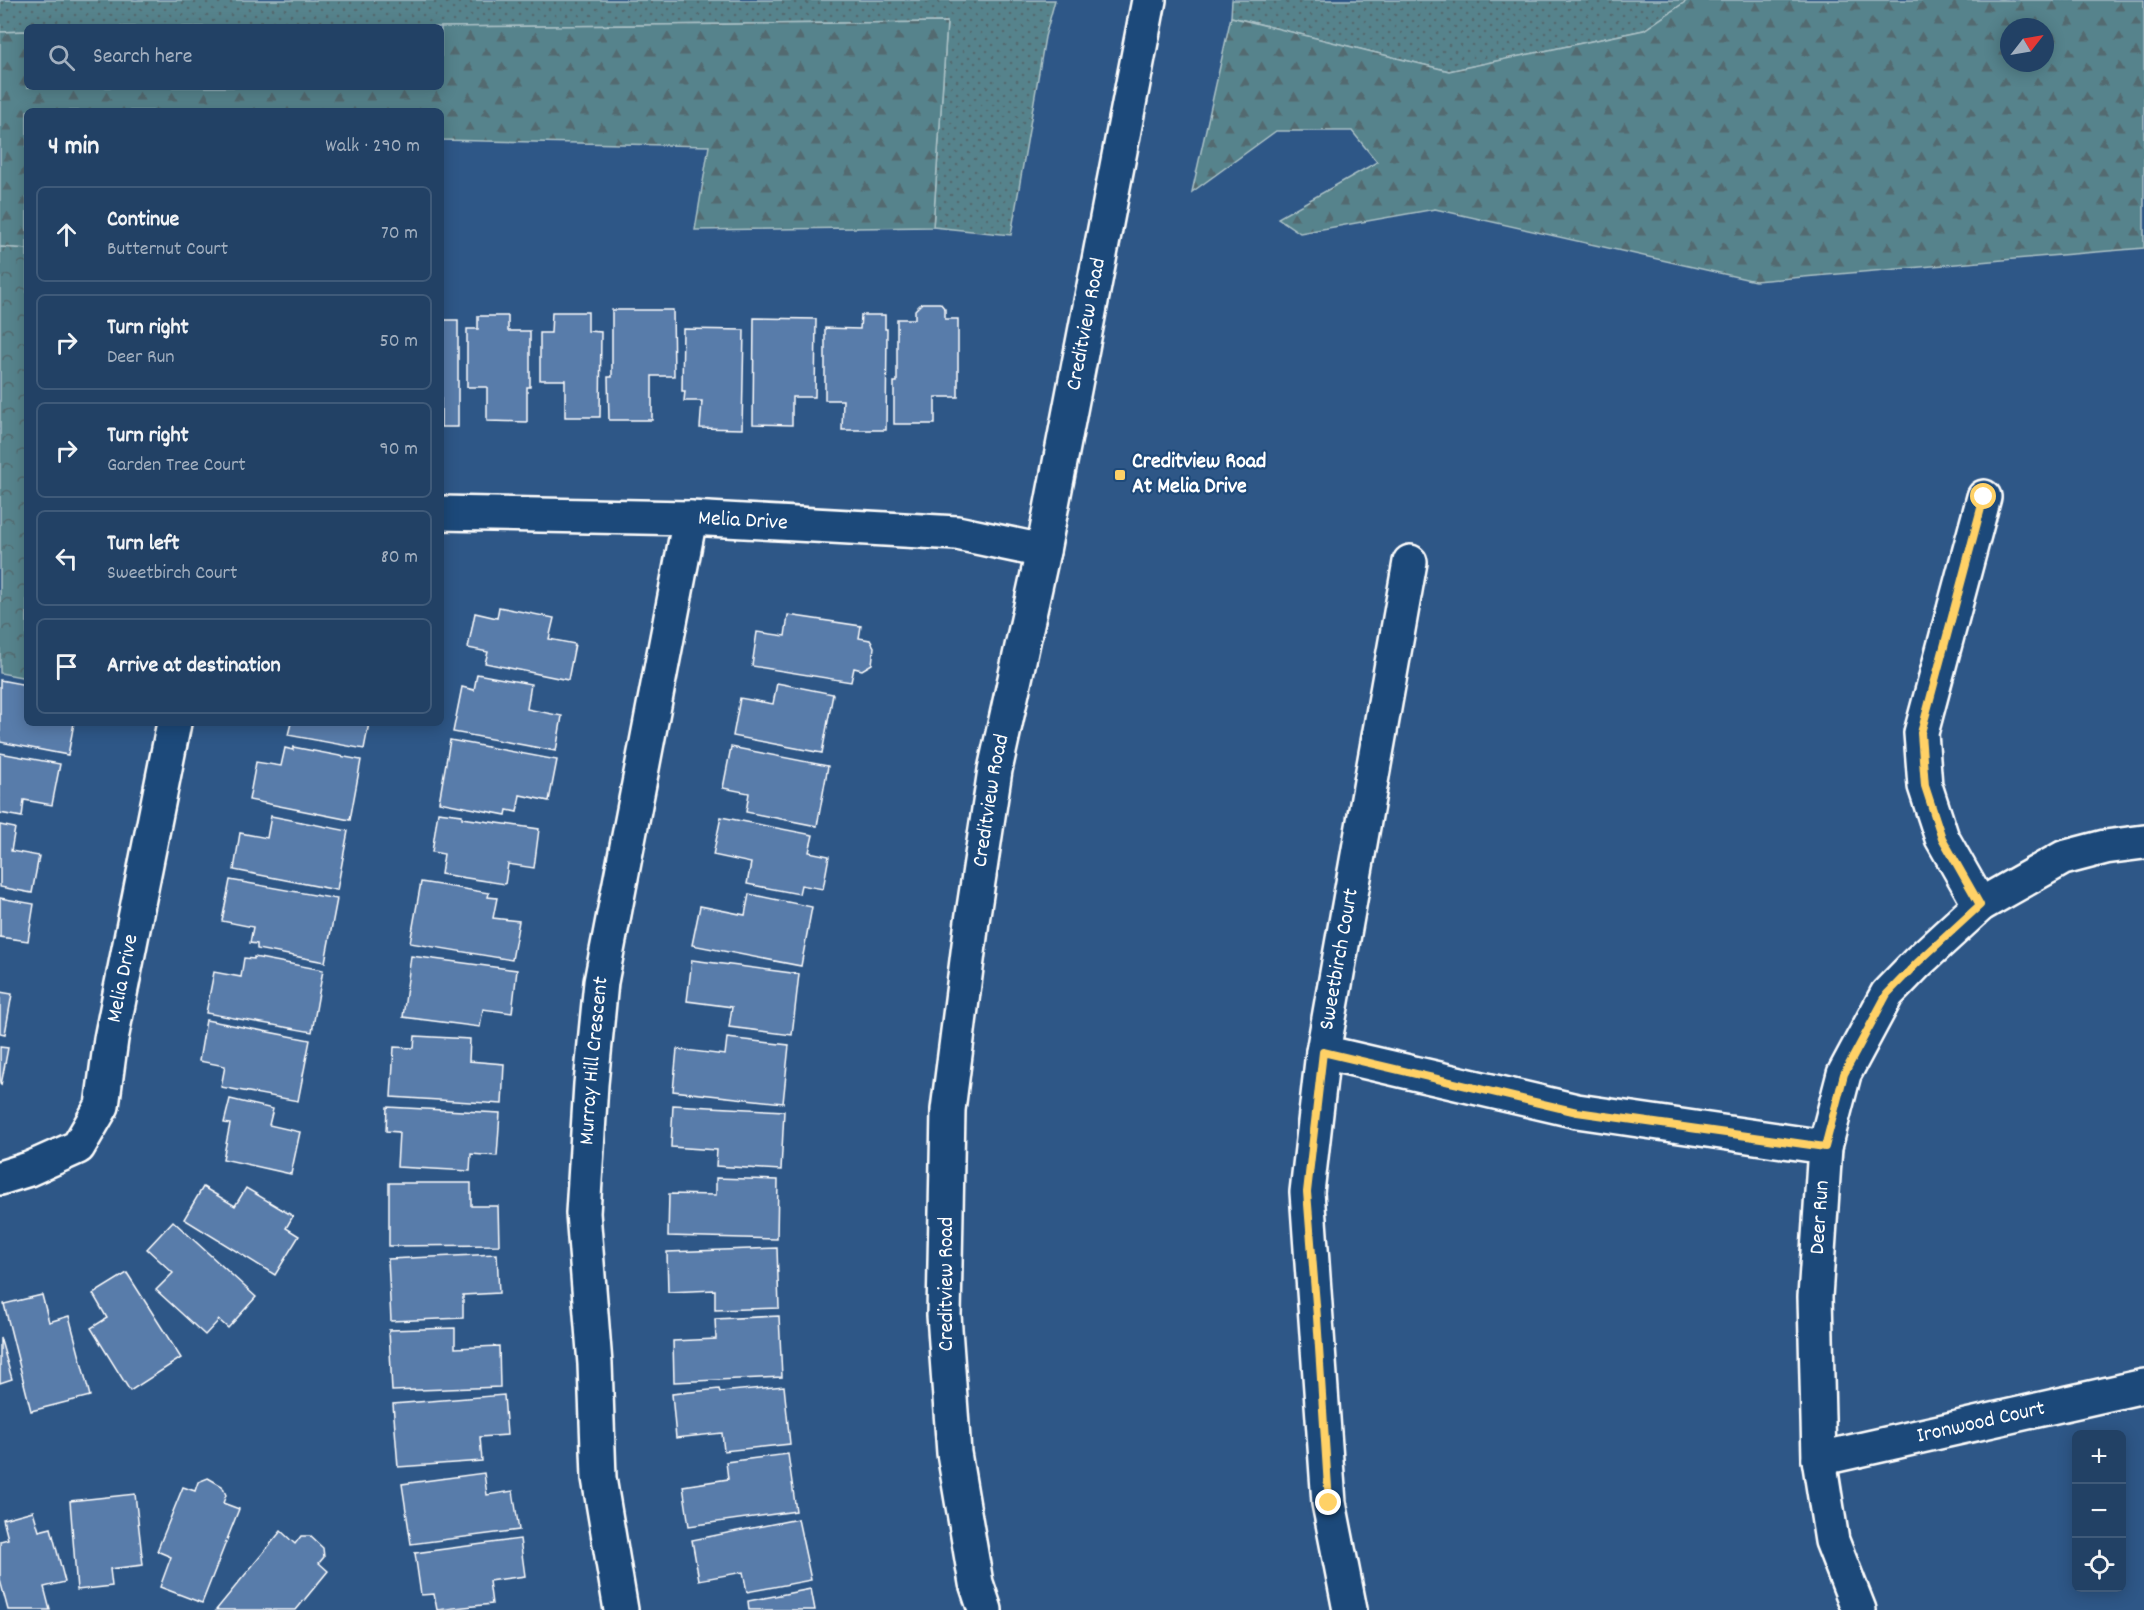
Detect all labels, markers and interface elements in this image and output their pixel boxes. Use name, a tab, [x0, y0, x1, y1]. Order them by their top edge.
north arrow	[2000, 18, 2054, 72]
search box	[24, 24, 444, 90]
icon: search	[45, 41, 78, 74]
text: Search here	[93, 42, 192, 73]
text: 4 min	[48, 129, 99, 166]
text: Walk · 290 m	[325, 133, 420, 161]
text: Continue	[107, 205, 179, 236]
icon: ahead	[50, 218, 83, 251]
text: 70 m	[381, 220, 418, 248]
text: Butternut Court	[107, 236, 228, 264]
street label: Creditview Road	[1059, 255, 1115, 393]
text: Turn right	[107, 313, 189, 344]
icon: right	[50, 326, 83, 359]
text: 50 m	[380, 328, 418, 356]
text: Deer Run	[107, 344, 175, 372]
text: Turn right	[107, 421, 189, 452]
icon: right	[50, 434, 83, 467]
text: 90 m	[380, 436, 418, 464]
place label: Creditview Road At Melia Drive	[1132, 447, 1266, 503]
text: Garden Tree Court	[107, 452, 246, 480]
marker: Creditview Road At Melia Drive	[1113, 468, 1127, 482]
route start	[1970, 483, 1996, 509]
street label: Melia Drive	[697, 503, 789, 539]
text: Turn left	[107, 529, 179, 560]
icon: left	[50, 542, 83, 575]
text: 80 m	[381, 544, 418, 572]
text: Sweetbirch Court	[107, 560, 237, 588]
icon: arrive	[50, 650, 83, 683]
text: Arrive at destination	[107, 651, 281, 682]
street label: Creditview Road	[965, 731, 1018, 869]
street label: Sweetbirch Court	[1312, 886, 1367, 1033]
street label: Melia Drive	[99, 931, 147, 1025]
street label: Murray Hill Crescent	[572, 974, 617, 1146]
street label: Deer Run	[1802, 1179, 1838, 1255]
street label: Creditview Road	[932, 1217, 963, 1351]
street label: Ironwood Court	[1914, 1393, 2048, 1452]
map controls	[2072, 1430, 2126, 1592]
button: +	[2072, 1430, 2126, 1484]
button: −	[2072, 1484, 2126, 1538]
route end	[1315, 1489, 1341, 1515]
button: locate	[2072, 1538, 2126, 1592]

